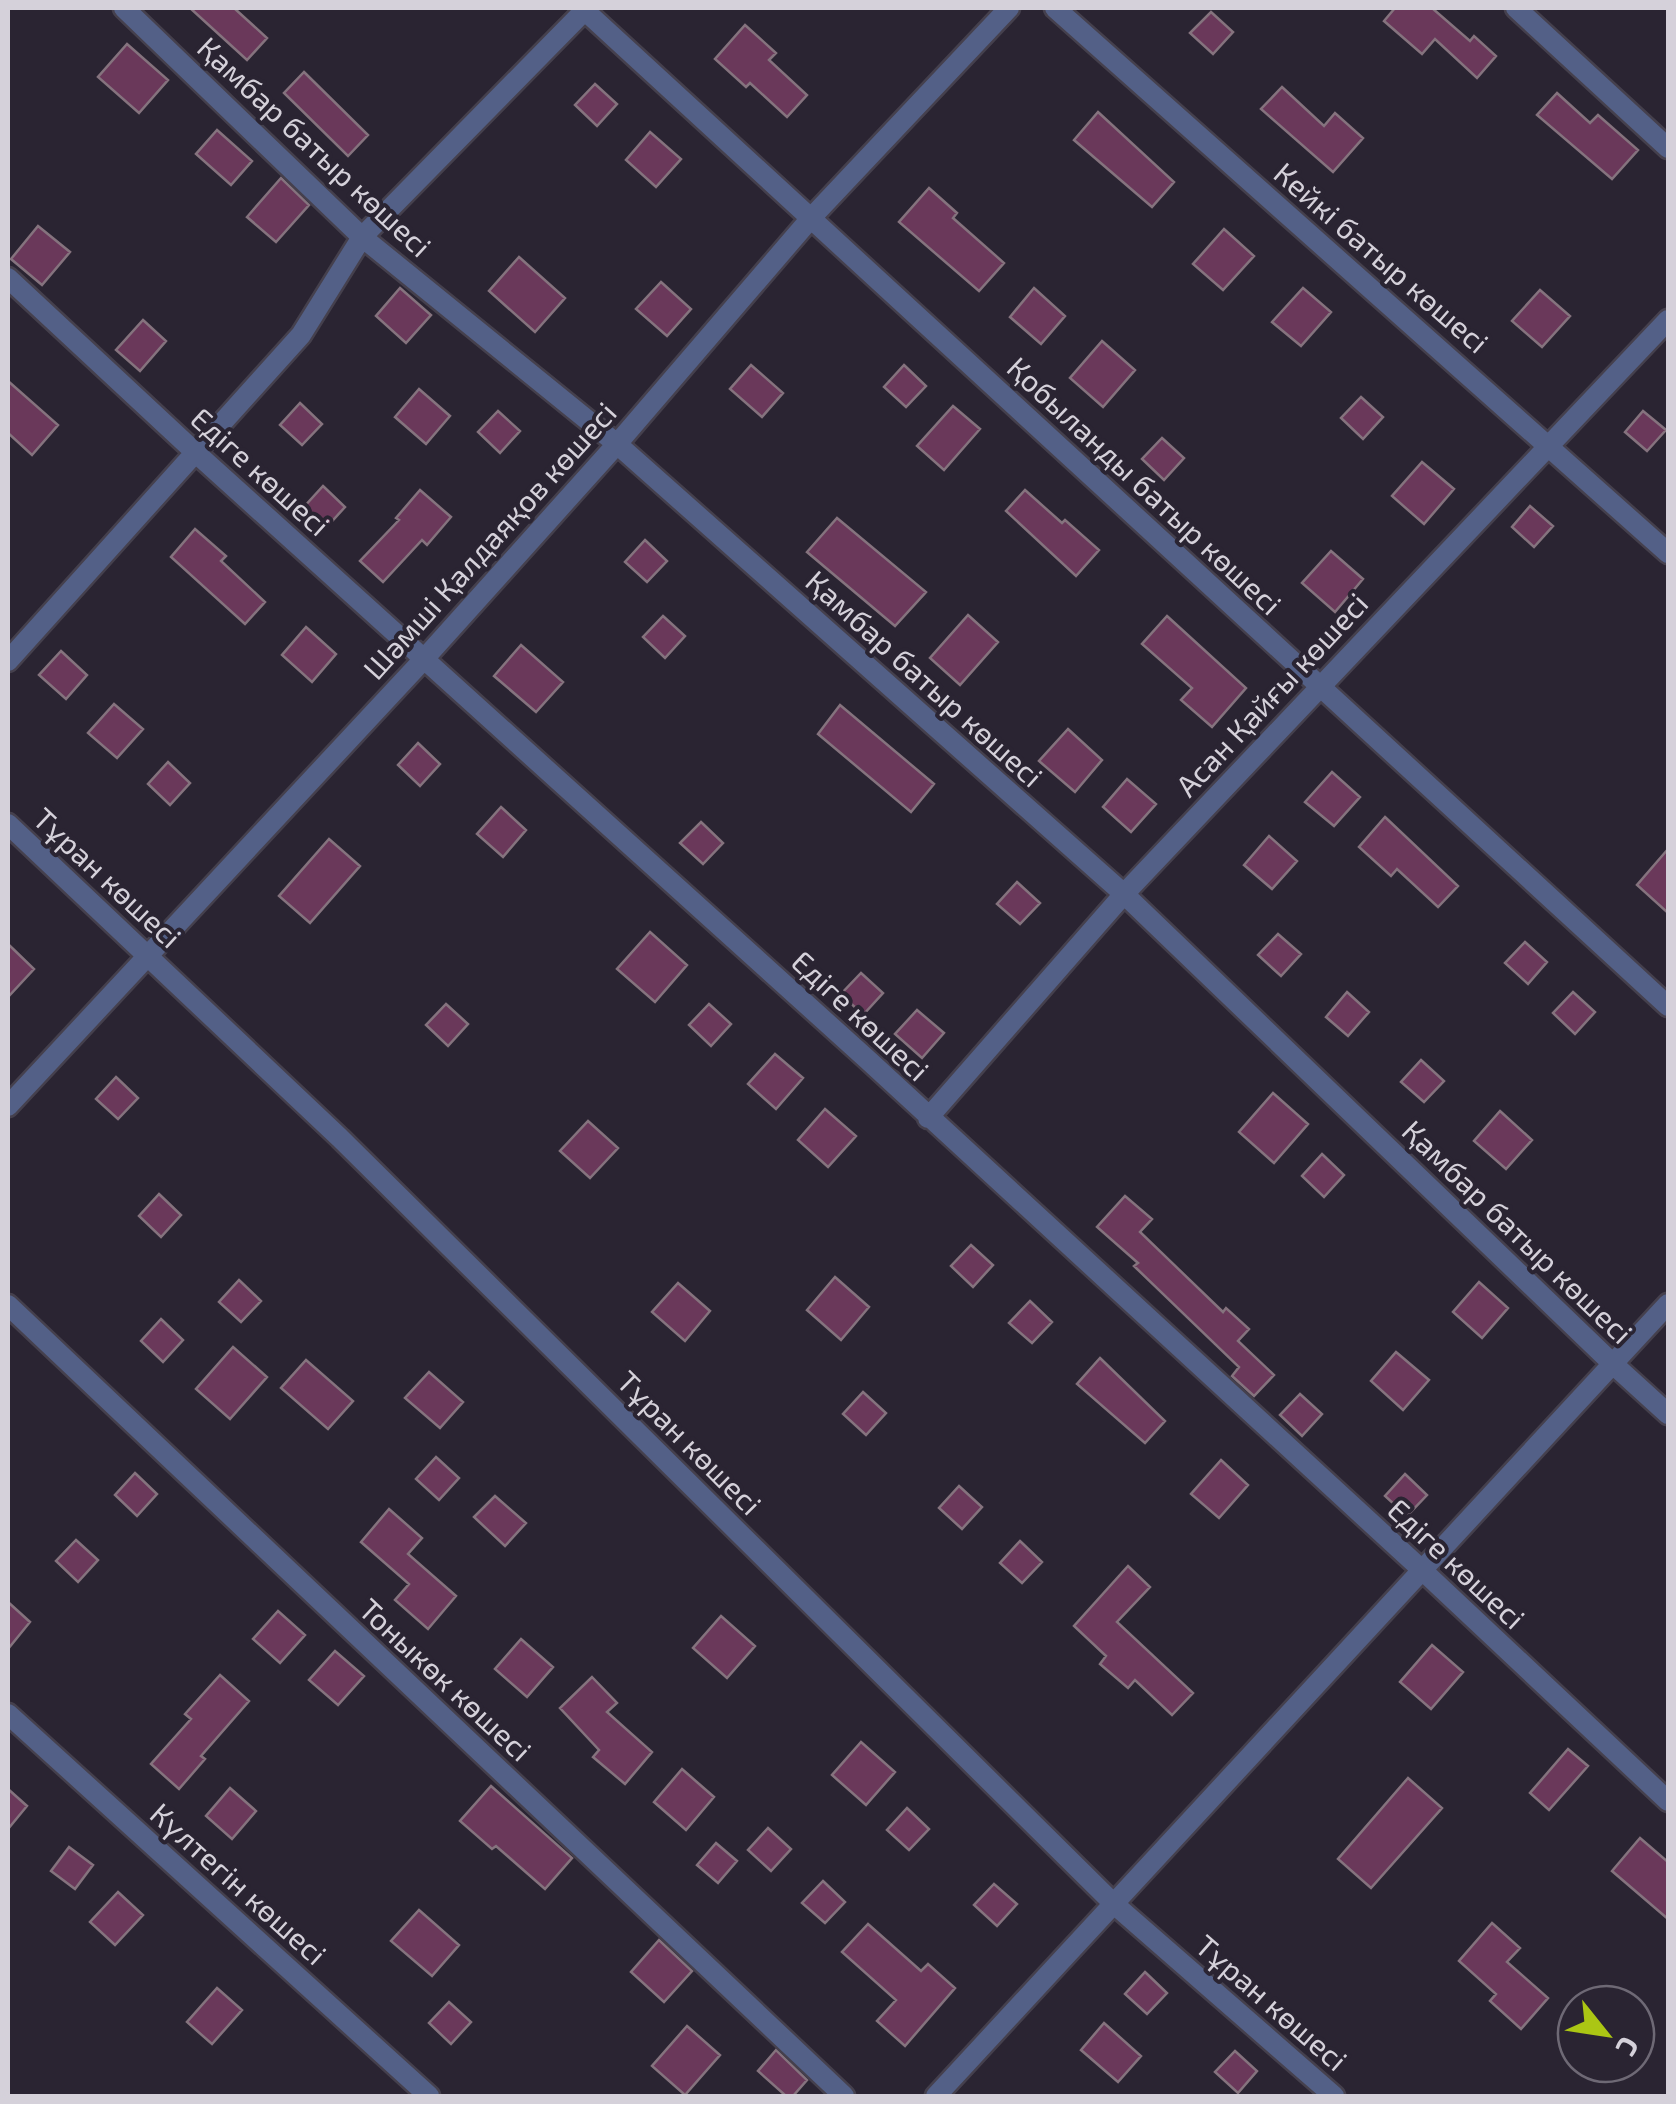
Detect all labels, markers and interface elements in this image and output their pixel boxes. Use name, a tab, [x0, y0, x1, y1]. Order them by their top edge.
street label: Қамбар батыр көшесі	[191, 29, 439, 263]
street label: Кейкі батыр көшесі	[1268, 154, 1496, 360]
street label: Қобыланды батыр көшесі	[1001, 349, 1289, 621]
street label: Шәмші Қалдаяқов көшесі	[355, 394, 623, 686]
street label: Едіге көшесі	[184, 399, 338, 543]
street label: Қамбар батыр көшесі	[799, 562, 1051, 794]
street label: Асан Қайғы көшесі	[1167, 585, 1375, 803]
street label: Тұран көшесі	[27, 799, 189, 955]
street label: Едіге көшесі	[785, 942, 937, 1088]
street label: Қамбар батыр көшесі	[1395, 1112, 1641, 1350]
street label: Тұран көшесі	[611, 1363, 769, 1521]
street label: Едіге көшесі	[1381, 1490, 1533, 1636]
street label: Тоныкөк көшесі	[353, 1590, 539, 1768]
street label: Күлтегін көшесі	[144, 1795, 334, 1971]
street label: Тұран көшесі	[1189, 1926, 1355, 2078]
north arrow	[1556, 1984, 1656, 2084]
text: С	[1610, 2031, 1647, 2063]

